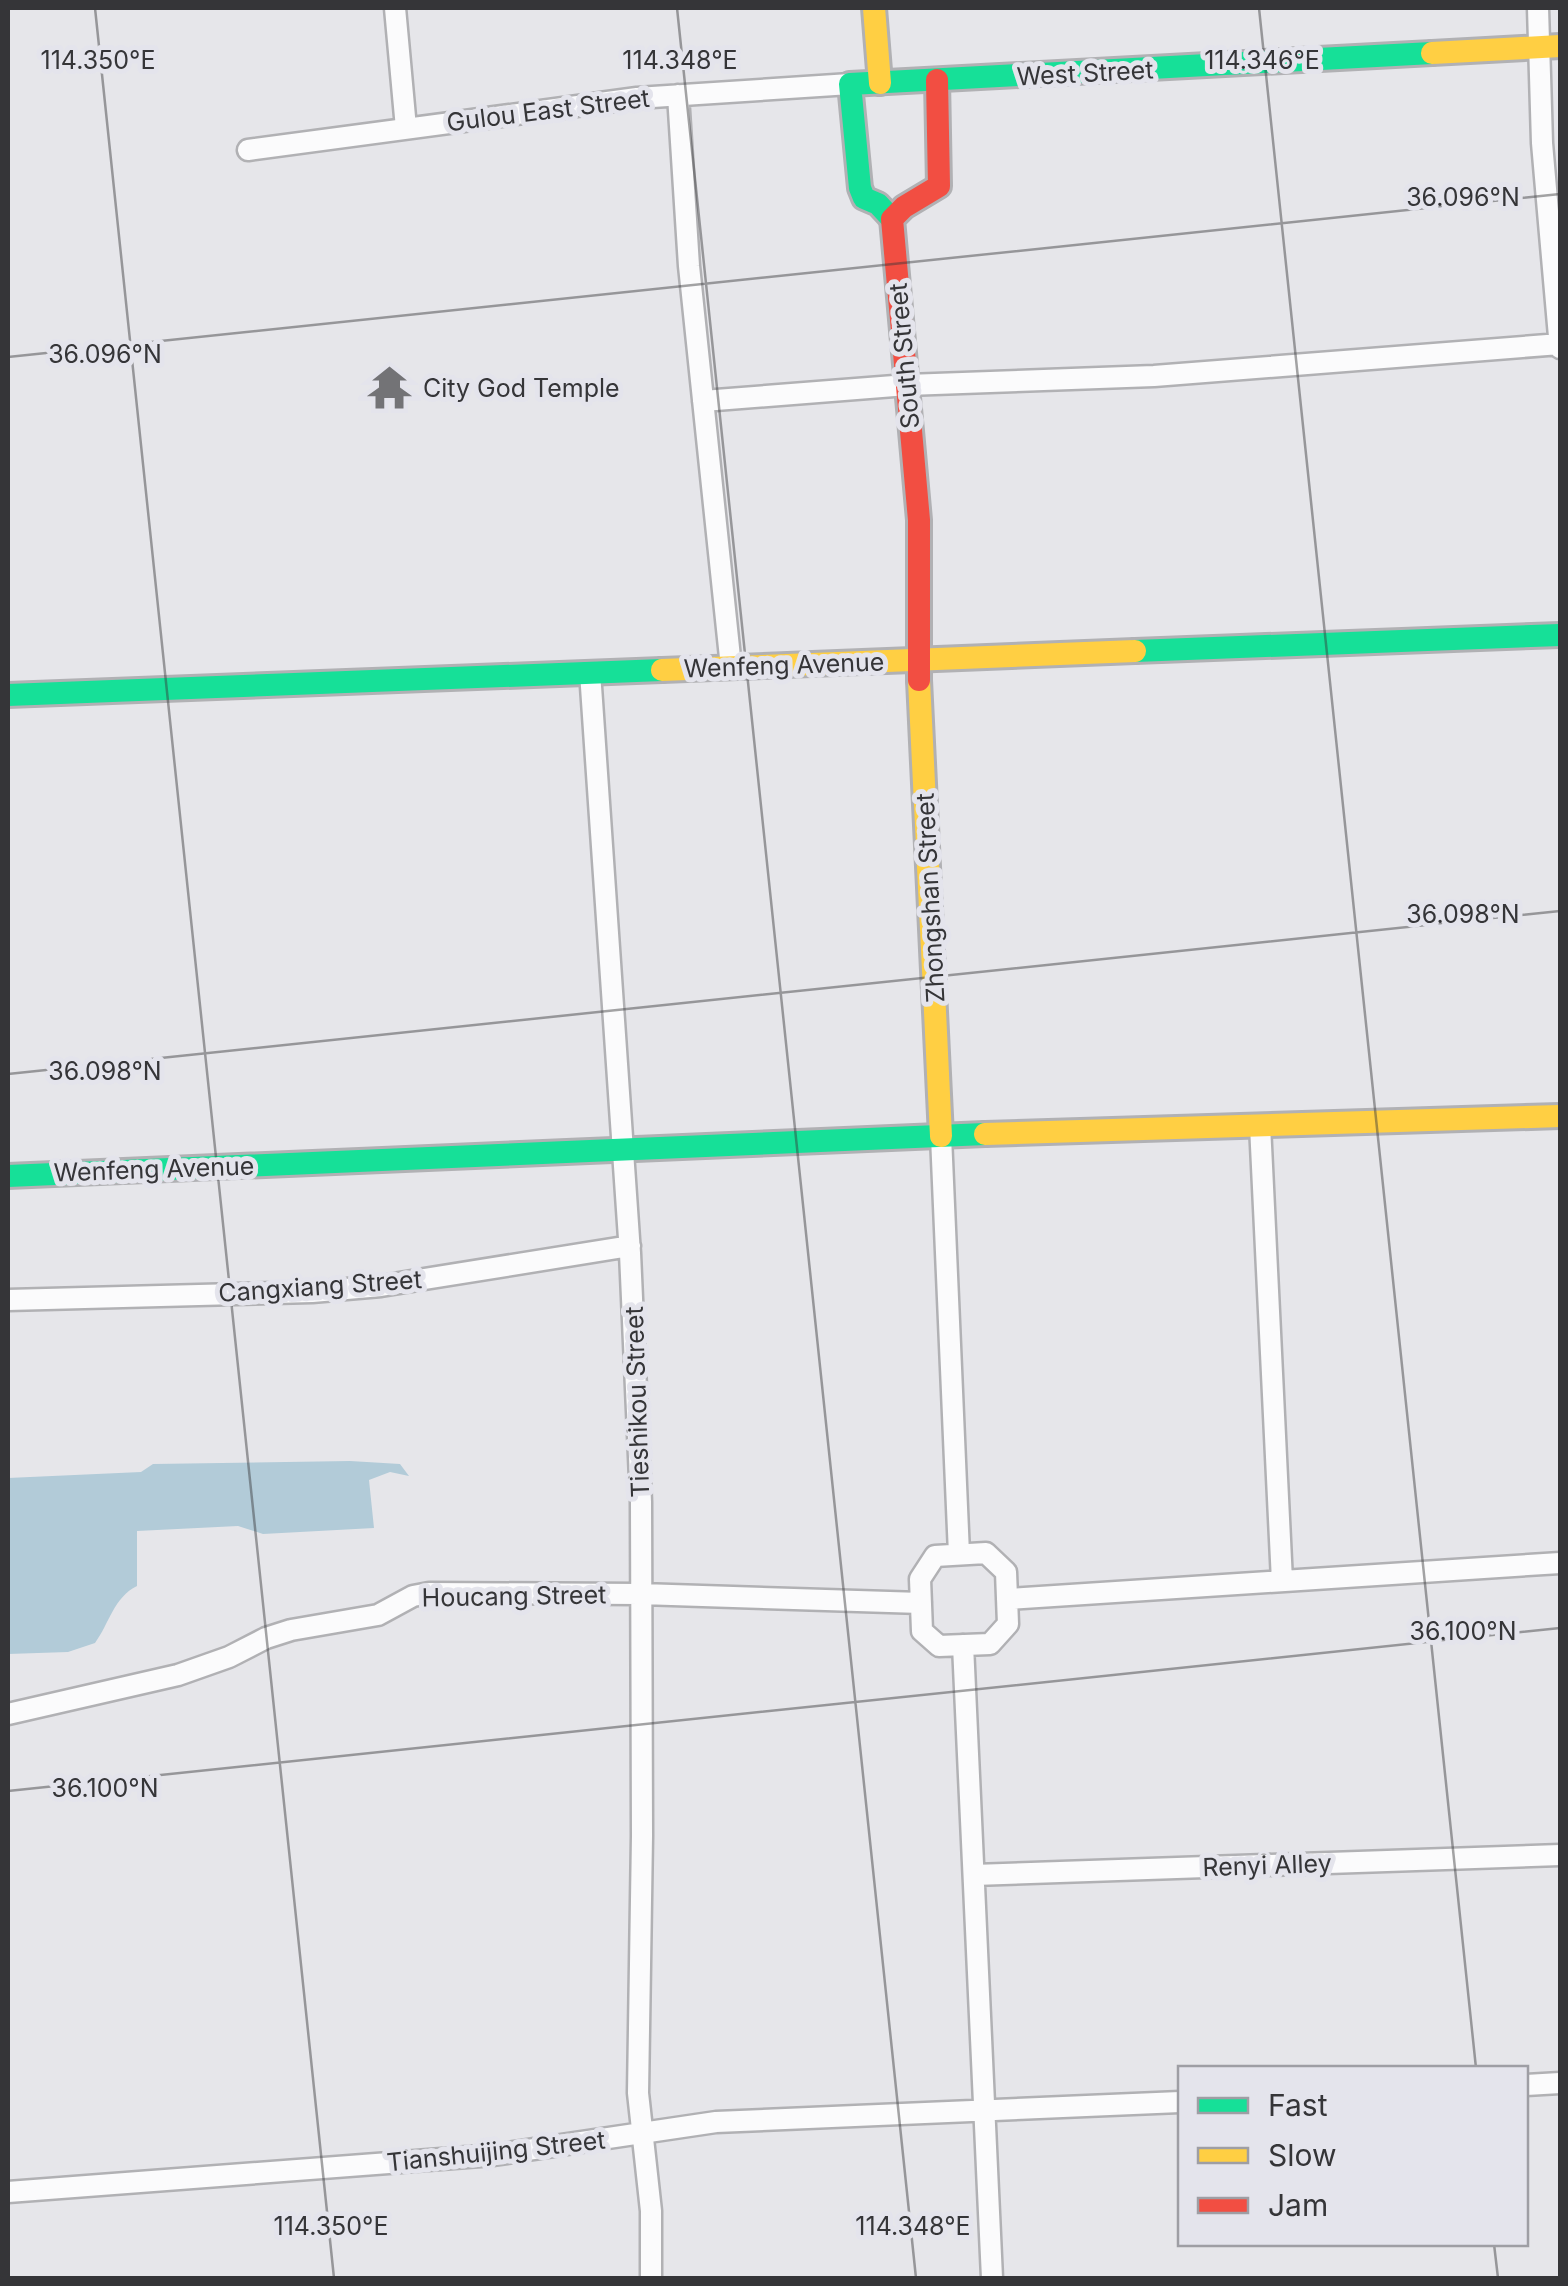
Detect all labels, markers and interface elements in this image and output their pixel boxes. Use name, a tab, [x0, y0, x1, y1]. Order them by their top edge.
text: 114.350°E	[40, 45, 156, 75]
text: 114.348°E	[622, 45, 738, 75]
text: 114.346°E	[1204, 45, 1320, 75]
street label: West Street	[1016, 54, 1154, 92]
street label: Gulou East Street	[445, 83, 651, 137]
text: 36.096°N	[1406, 182, 1520, 212]
street label: South Street	[883, 282, 925, 430]
text: 36.096°N	[48, 339, 162, 369]
temple icon: City God Temple	[366, 364, 414, 412]
place label: City God Temple	[423, 373, 620, 403]
street label: Wenfeng Avenue	[683, 647, 885, 683]
street label: Zhongshan Street	[910, 792, 950, 1004]
text: 36.098°N	[1406, 899, 1520, 929]
text: 36.098°N	[48, 1056, 162, 1086]
street label: Wenfeng Avenue	[53, 1151, 255, 1187]
street label: Cangxiang Street	[217, 1264, 423, 1308]
street label: Tieshikou Street	[619, 1306, 655, 1498]
street label: Houcang Street	[421, 1579, 607, 1613]
text: 36.100°N	[1409, 1616, 1517, 1646]
text: 36.100°N	[51, 1773, 159, 1803]
street label: Renyi Alley	[1202, 1848, 1332, 1882]
legend	[1178, 2066, 1528, 2246]
text: Fast	[1268, 2087, 1328, 2123]
street label: Tianshuijing Street	[385, 2125, 607, 2177]
text: Slow	[1268, 2137, 1337, 2173]
text: Jam	[1268, 2187, 1328, 2223]
text: 114.350°E	[273, 2211, 389, 2241]
text: 114.348°E	[855, 2211, 971, 2241]

